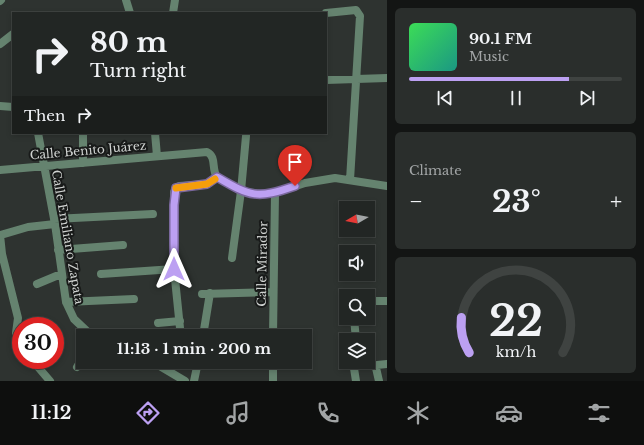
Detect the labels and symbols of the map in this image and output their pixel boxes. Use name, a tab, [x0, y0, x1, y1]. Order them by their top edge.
street label: Calle Benito Juárez	[29, 137, 147, 163]
pin	[278, 145, 312, 186]
street label: Calle Emiliano Zapata	[49, 169, 87, 306]
north arrow	[339, 201, 375, 237]
street label: Calle Mirador	[254, 221, 270, 307]
position arrow	[153, 248, 195, 290]
speed limit sign: 30	[12, 317, 64, 369]

